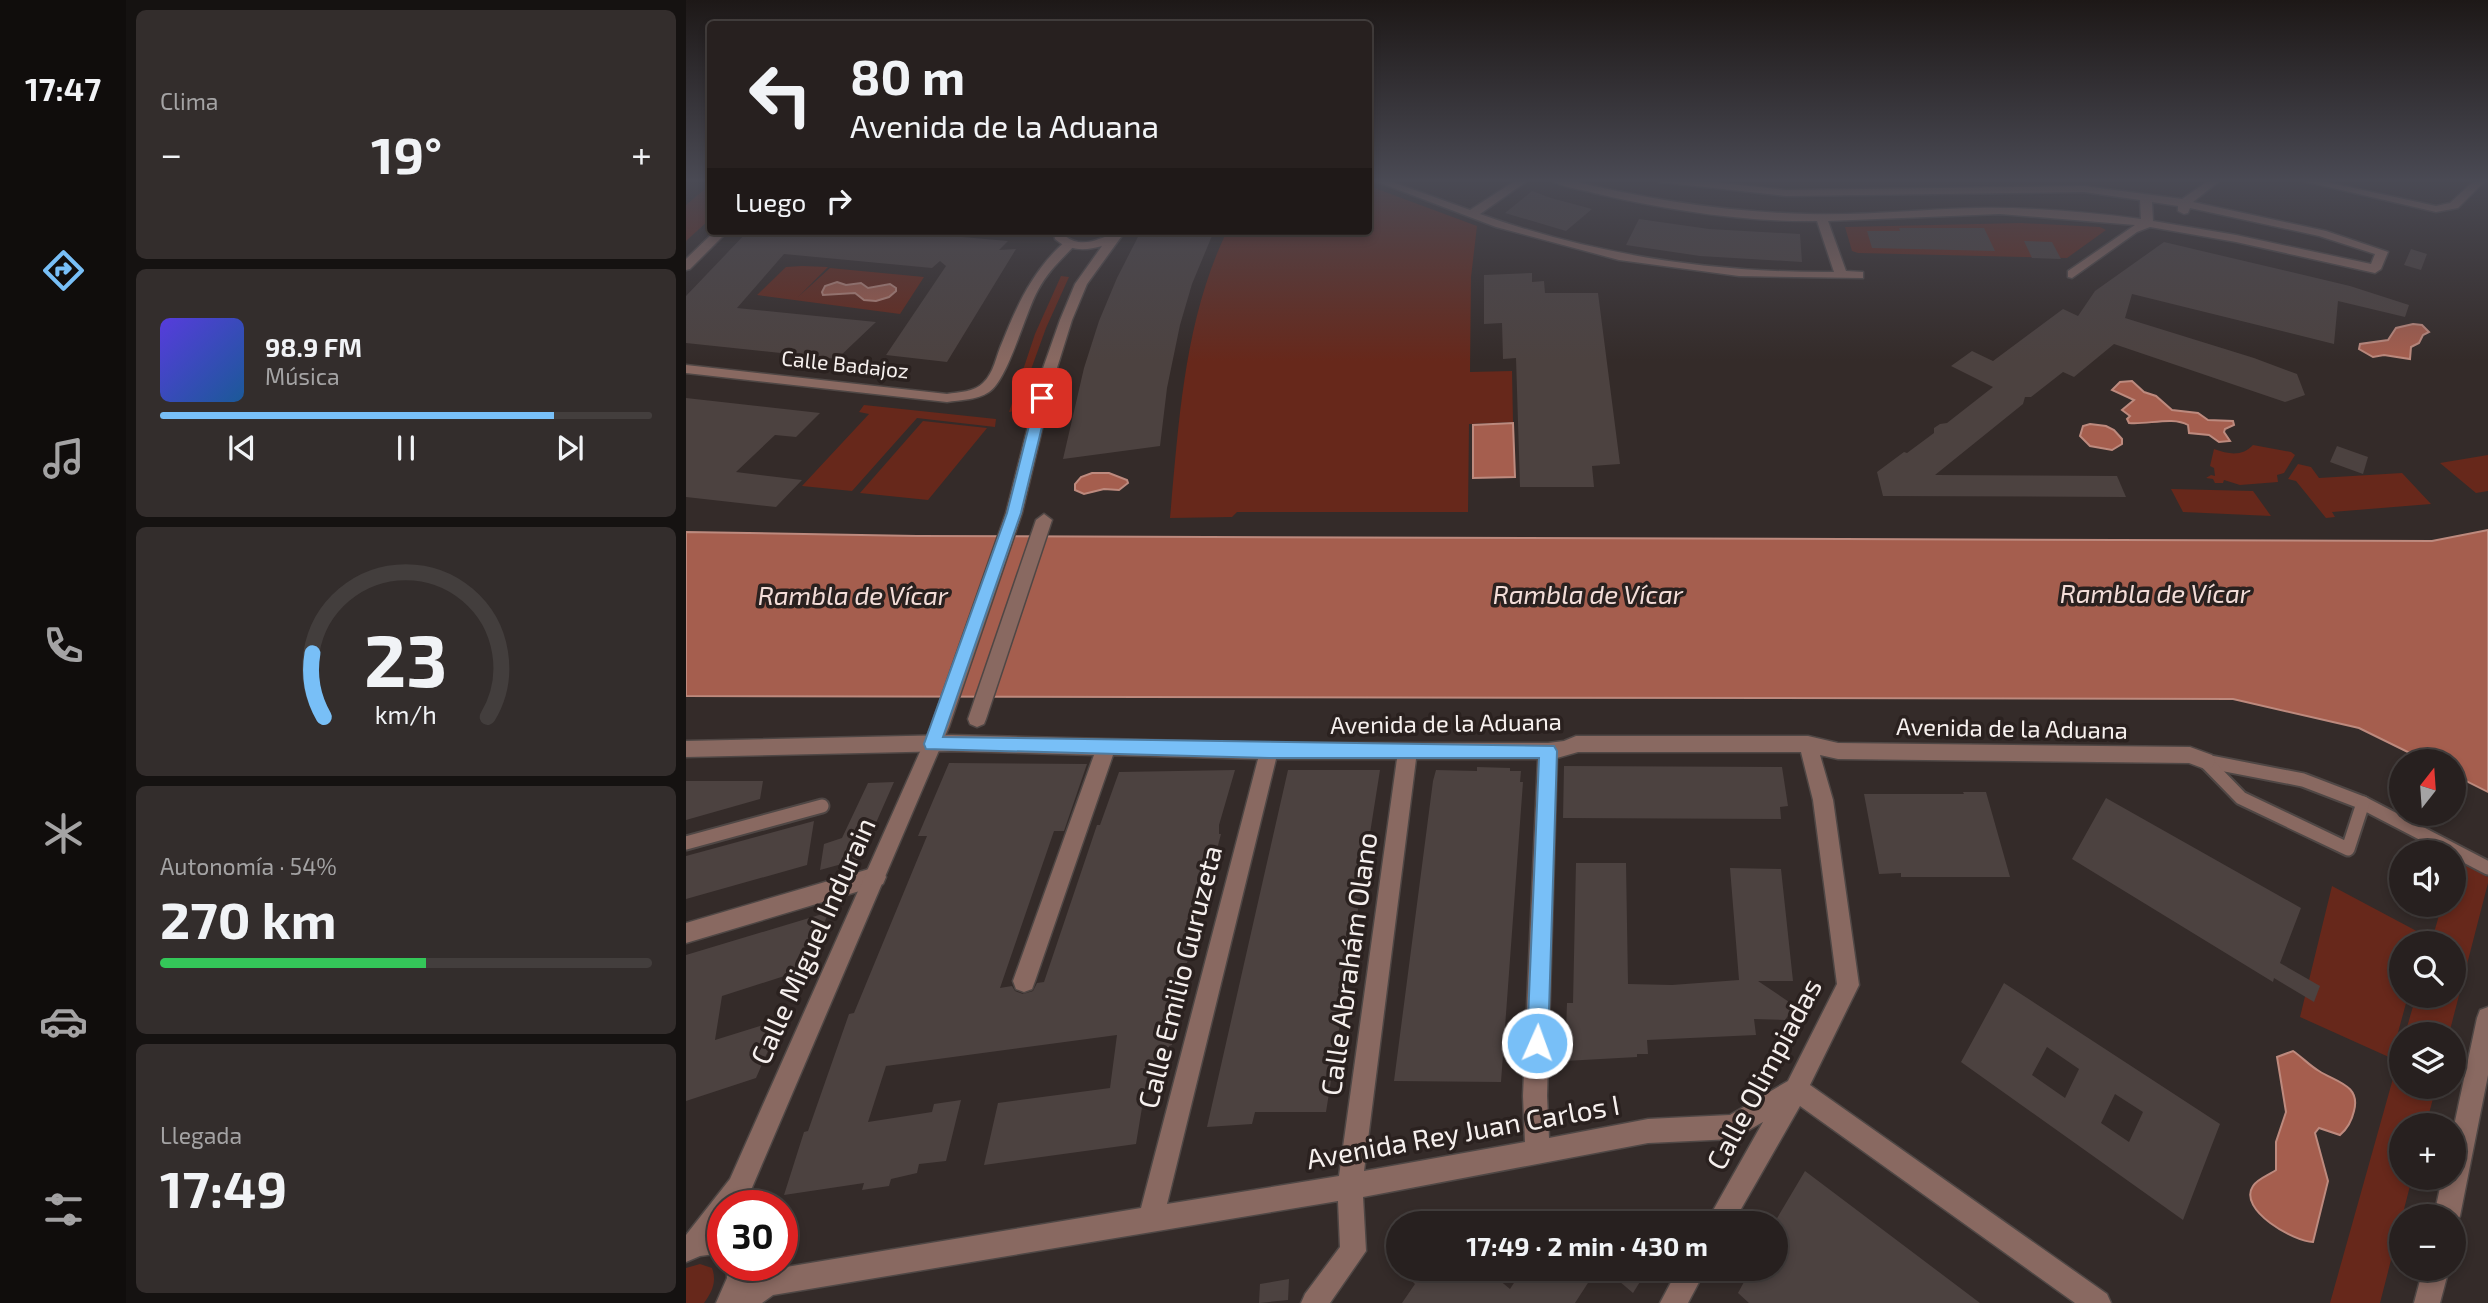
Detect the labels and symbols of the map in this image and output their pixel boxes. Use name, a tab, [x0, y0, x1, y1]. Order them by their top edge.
street label: Calle Badajoz	[780, 344, 910, 384]
pin	[1012, 368, 1072, 428]
water label: Rambla de Vícar	[2060, 577, 2251, 608]
water label: Rambla de Vícar	[1493, 578, 1684, 609]
water label: Rambla de Vícar	[758, 579, 949, 610]
street label: Avenida de la Aduana	[1330, 706, 1562, 739]
street label: Avenida de la Aduana	[1896, 711, 2128, 744]
north arrow	[2389, 749, 2466, 826]
street label: Calle Miguel Indurain	[742, 812, 882, 1069]
street label: Calle Abrahám Olano	[1313, 830, 1383, 1098]
street label: Calle Emilio Guruzeta	[1130, 842, 1228, 1112]
street label: Calle Olimpiadas	[1698, 972, 1828, 1175]
position arrow	[1500, 1006, 1574, 1080]
street label: Avenida Rey Juan Carlos I	[1304, 1087, 1622, 1175]
speed limit sign: 30	[707, 1190, 798, 1281]

